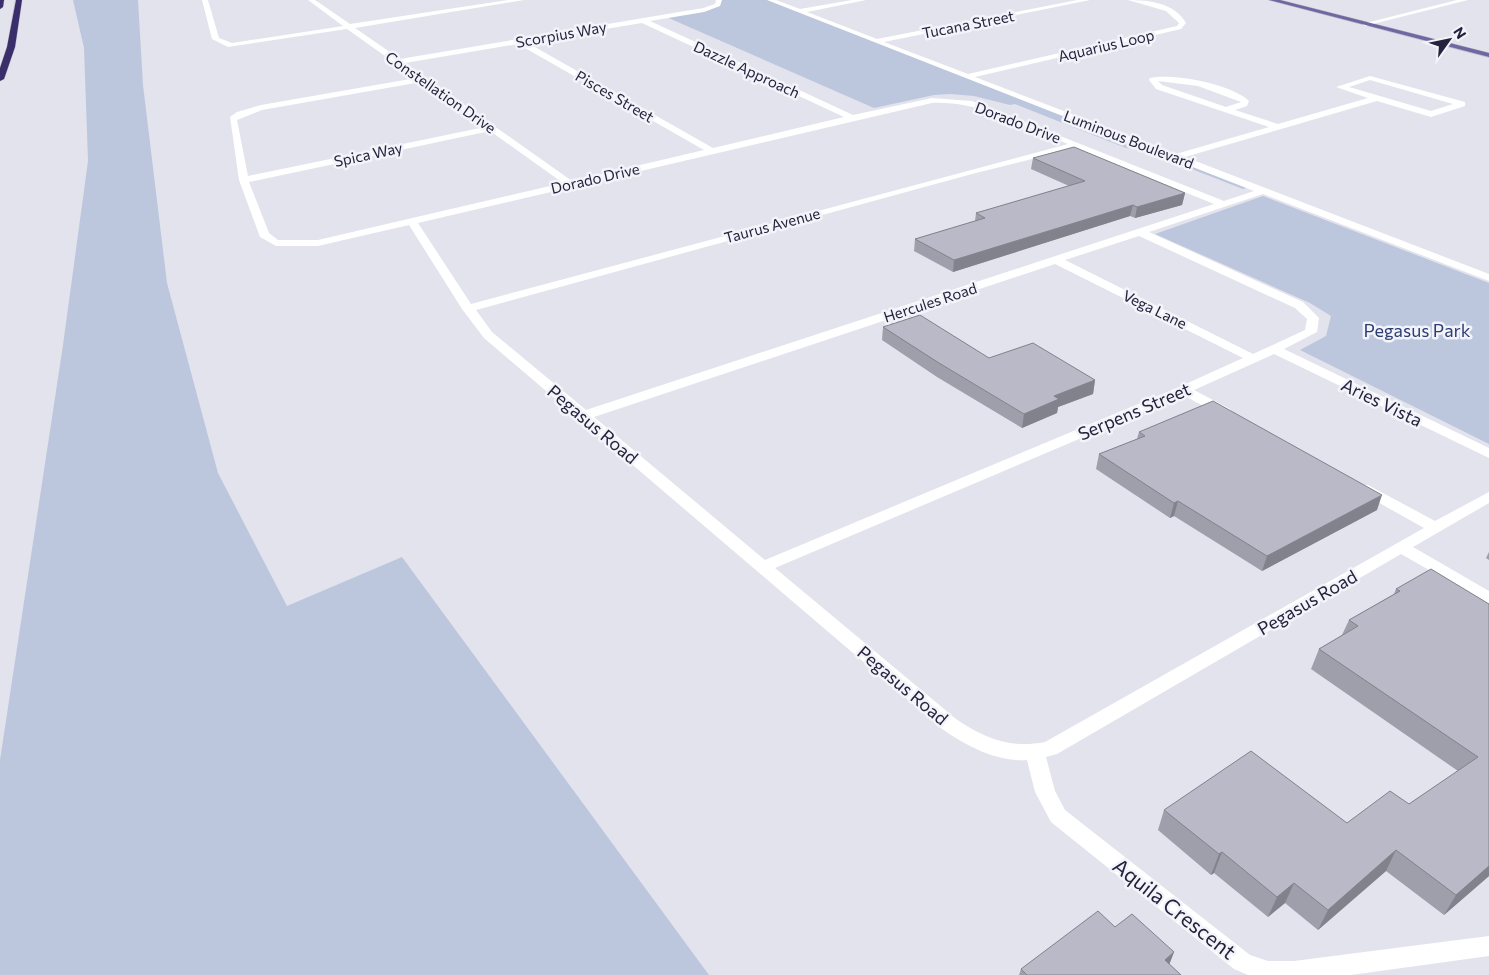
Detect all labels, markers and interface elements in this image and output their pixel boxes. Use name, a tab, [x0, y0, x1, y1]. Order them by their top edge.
street label: Tucana Street	[920, 6, 1016, 42]
north arrow	[1424, 15, 1474, 65]
street label: Scorpius Way	[514, 17, 608, 51]
text: N	[1450, 24, 1470, 42]
street label: Aquarius Loop	[1056, 25, 1156, 65]
street label: Dazzle Approach	[691, 37, 803, 101]
street label: Constellation Drive	[382, 47, 500, 137]
street label: Pisces Street	[573, 66, 657, 126]
street label: Dorado Drive	[973, 97, 1064, 147]
street label: Luminous Boulevard	[1061, 106, 1197, 172]
street label: Spica Way	[332, 138, 404, 170]
street label: Dorado Drive	[549, 159, 641, 197]
street label: Taurus Avenue	[722, 204, 822, 246]
street label: Hercules Road	[881, 278, 979, 326]
street label: Vega Lane	[1120, 286, 1190, 332]
park label: Pegasus Park	[1363, 319, 1471, 341]
street label: Aries Vista	[1338, 373, 1426, 431]
street label: Serpens Street	[1074, 377, 1194, 445]
street label: Pegasus Road	[543, 380, 643, 468]
street label: Pegasus Road	[1253, 565, 1361, 639]
street label: Pegasus Road	[853, 641, 953, 729]
street label: Aquila Crescent	[1109, 852, 1241, 964]

